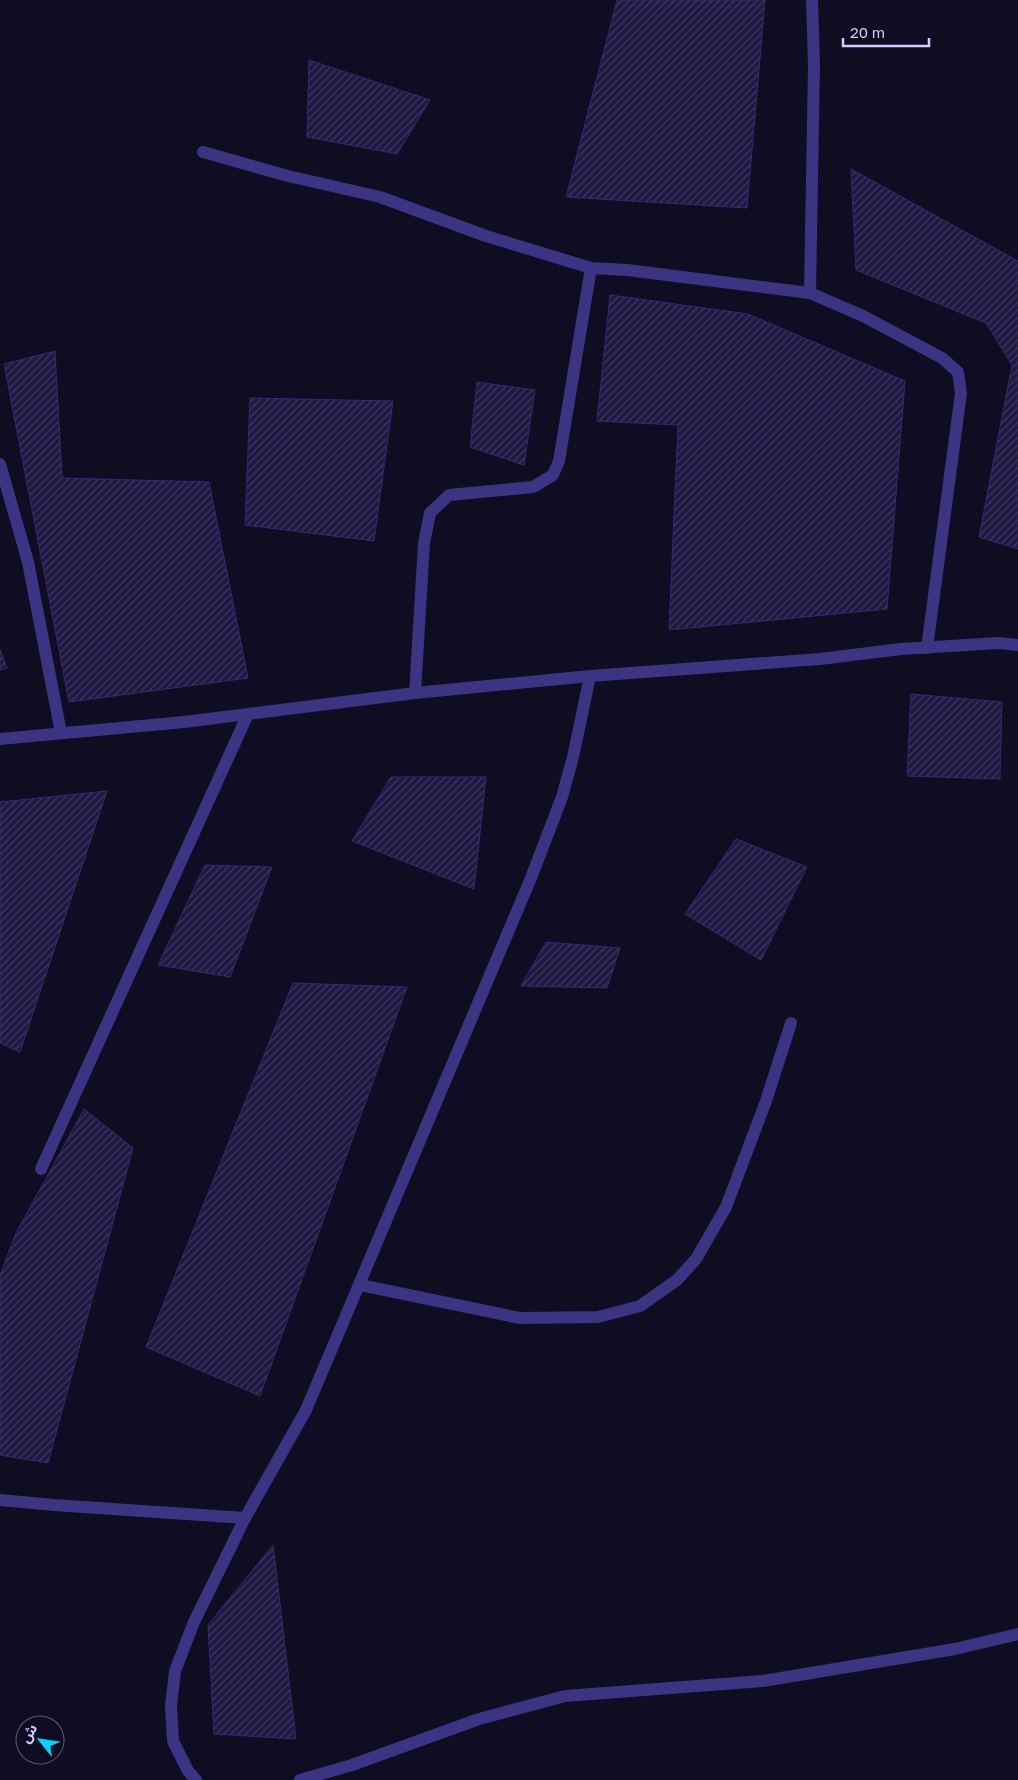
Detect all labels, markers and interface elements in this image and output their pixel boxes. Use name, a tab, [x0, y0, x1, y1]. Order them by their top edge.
scale bar	[843, 15, 929, 47]
text: 20 m	[850, 23, 885, 41]
north arrow	[15, 1715, 65, 1765]
text: ش	[16, 1721, 40, 1746]

